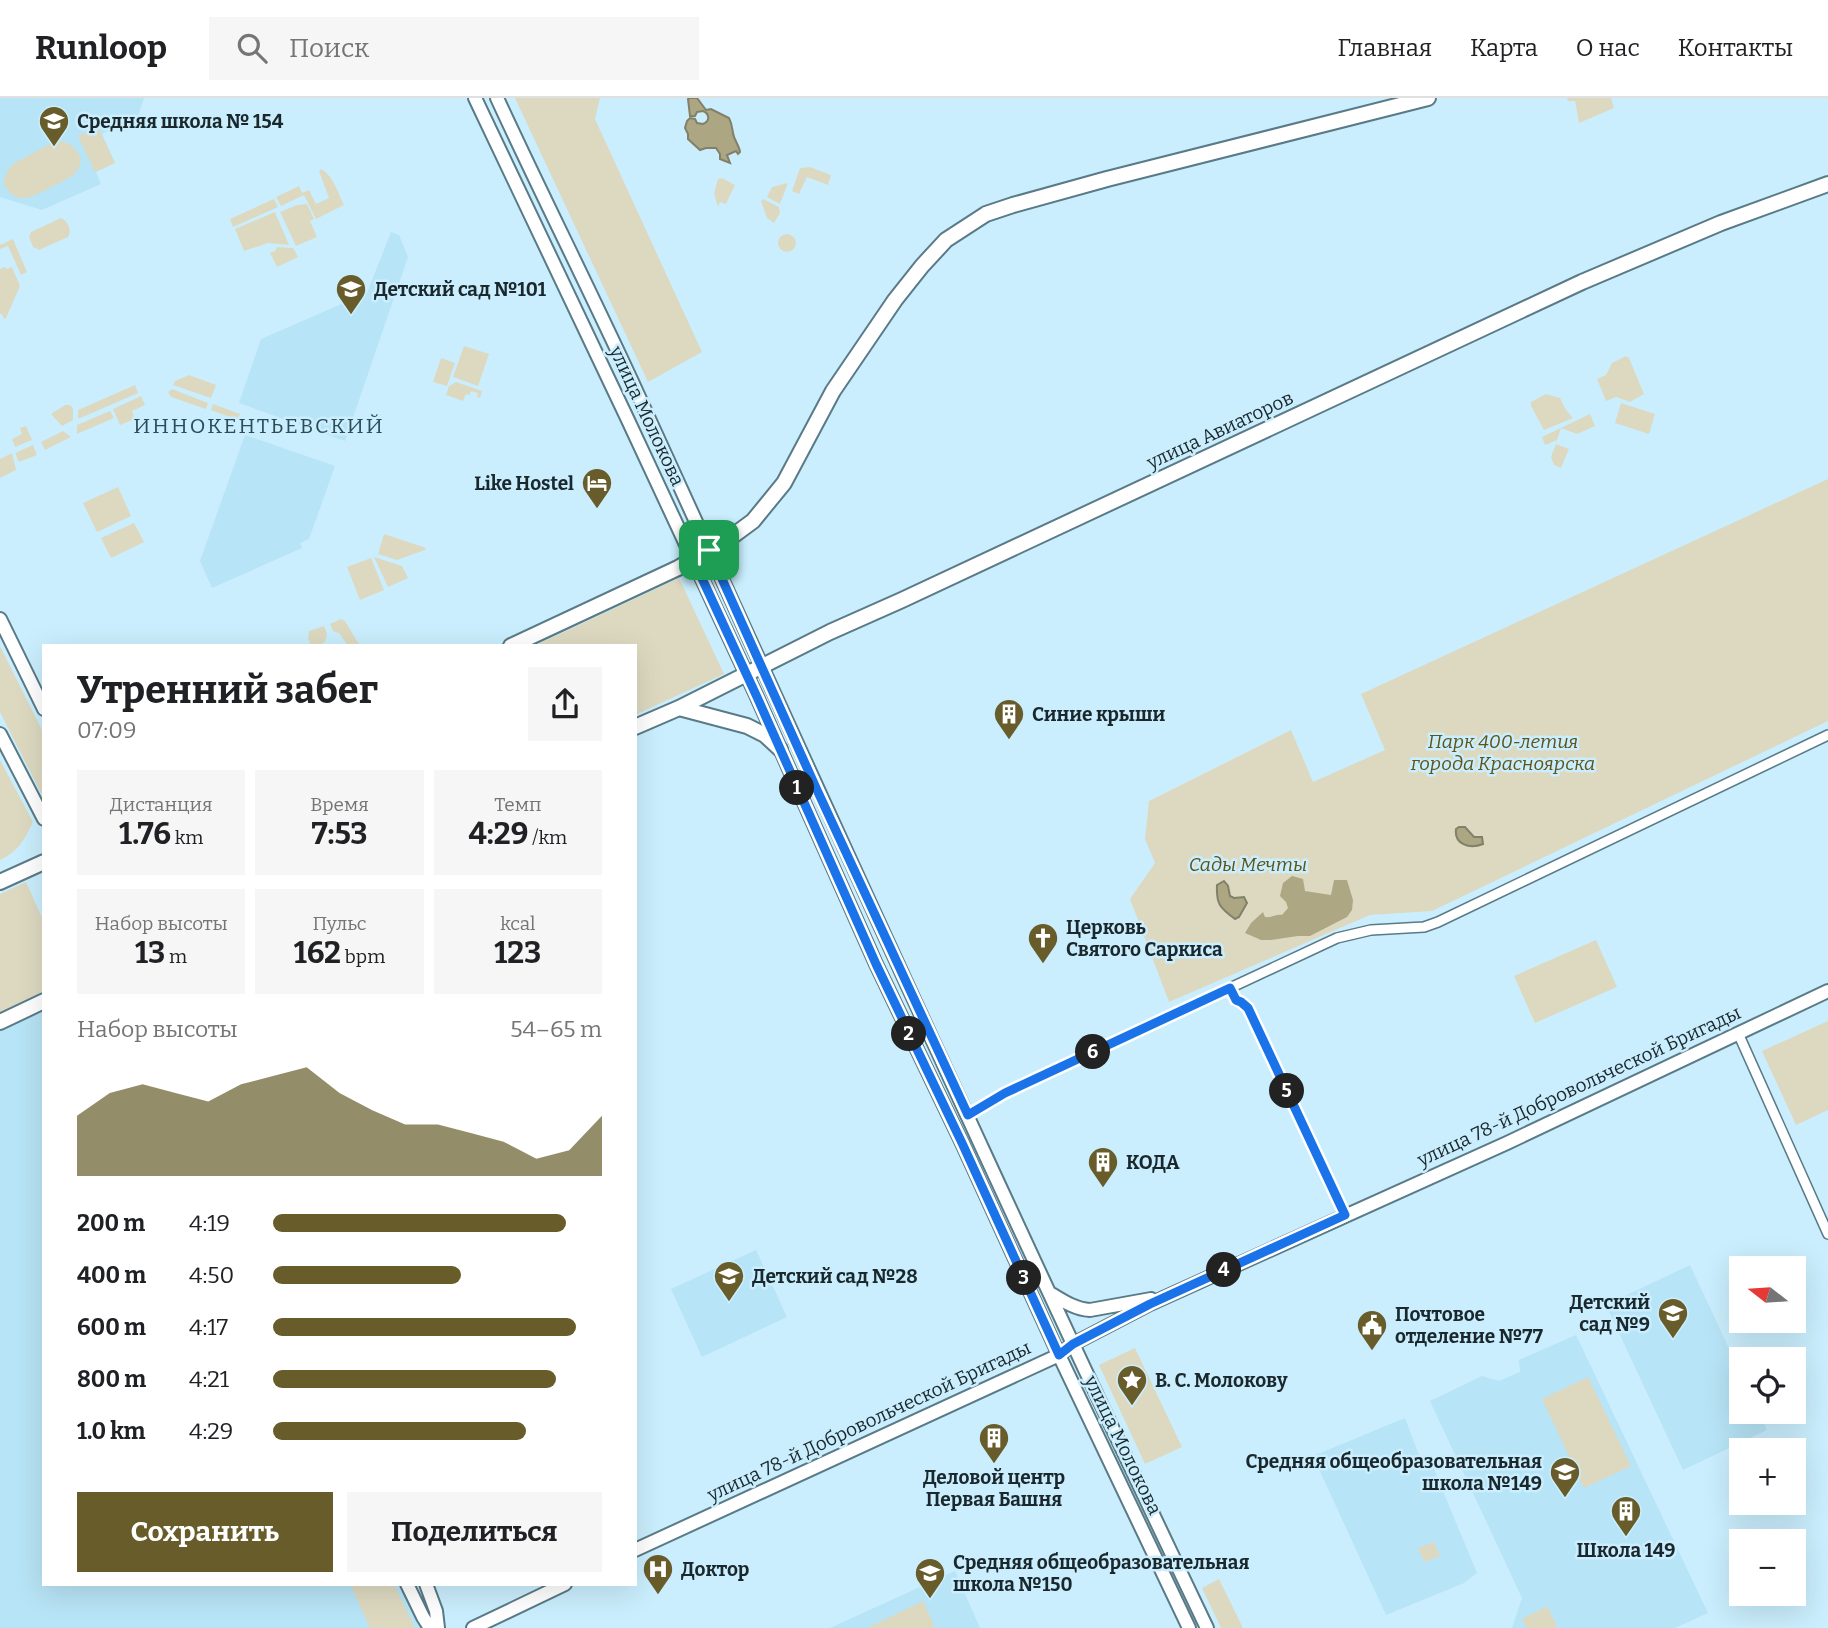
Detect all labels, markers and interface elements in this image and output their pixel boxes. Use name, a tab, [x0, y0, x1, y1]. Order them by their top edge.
search box	[209, 17, 699, 80]
text: Runloop	[35, 28, 167, 68]
icon: search	[233, 29, 271, 67]
text: Поиск	[289, 33, 369, 64]
text: Главная	[1337, 34, 1432, 62]
text: Карта	[1470, 34, 1538, 62]
text: О нас	[1576, 34, 1640, 62]
text: Контакты	[1678, 34, 1793, 62]
school or university icon: Средняя школа № 154	[37, 104, 71, 148]
place label: Средняя школа № 154	[77, 110, 284, 133]
school or university icon: Детский сад №101	[334, 272, 368, 316]
place label: Детский сад №101	[374, 278, 547, 301]
street label: улица Молокова	[604, 341, 690, 490]
street label: улица Авиаторов	[1142, 386, 1297, 474]
district label: ИННОКЕНТЬЕВСКИЙ	[133, 413, 385, 439]
hotel icon: Like Hostel	[580, 466, 614, 510]
place label: Like Hostel	[474, 472, 574, 495]
pin	[679, 520, 739, 580]
icon: arrive	[690, 531, 728, 569]
text: Утренний забег	[77, 667, 378, 713]
button: share	[528, 667, 602, 741]
building icon: Синие крыши	[992, 697, 1026, 741]
place label: Синие крыши	[1032, 703, 1166, 726]
text: 07:09	[77, 716, 136, 744]
park label: Парк 400-летия города Красноярска	[1410, 730, 1595, 775]
pin: 1	[780, 770, 814, 806]
text: 1	[792, 776, 801, 799]
text: Дистанция	[110, 793, 213, 816]
text: Время	[310, 793, 369, 816]
text: Темп	[494, 793, 542, 816]
text: 1.76	[119, 816, 171, 852]
text: 7:53	[311, 816, 368, 852]
text: 4:29	[469, 816, 528, 852]
text: km	[171, 826, 203, 849]
text: /km	[528, 826, 567, 849]
park label: Сады Мечты	[1189, 853, 1307, 876]
text: Набор высоты	[95, 912, 228, 935]
text: Пульс	[312, 912, 367, 935]
text: kcal	[500, 912, 536, 935]
place label: Церковь Святого Саркиса	[1066, 916, 1223, 961]
church icon: Церковь Святого Саркиса	[1026, 921, 1060, 965]
text: 13	[135, 935, 165, 971]
text: 162	[294, 935, 341, 971]
text: 123	[494, 935, 541, 971]
text: m	[165, 945, 187, 968]
text: bpm	[341, 945, 385, 968]
street label: улица 78-й Добровольческой Бригады	[1413, 1001, 1744, 1172]
text: Набор высоты	[77, 1015, 238, 1043]
text: 54–65 m	[510, 1015, 602, 1043]
pin: 2	[892, 1016, 926, 1052]
text: 2	[903, 1022, 914, 1045]
pin: 6	[1076, 1034, 1110, 1070]
text: 6	[1087, 1040, 1098, 1063]
pin: 5	[1270, 1074, 1304, 1108]
text: 5	[1281, 1079, 1292, 1102]
building icon: КОДА	[1086, 1145, 1120, 1189]
place label: КОДА	[1126, 1151, 1180, 1174]
text: 200 m	[77, 1209, 145, 1237]
text: 4:19	[189, 1209, 230, 1237]
pin: 4	[1206, 1252, 1242, 1288]
north arrow	[1729, 1256, 1806, 1334]
map controls	[1729, 1256, 1806, 1606]
text: 4	[1218, 1258, 1229, 1281]
school or university icon: Детский сад №28	[712, 1259, 746, 1303]
pin: 3	[1006, 1260, 1042, 1296]
text: 400 m	[77, 1261, 146, 1289]
text: 4:50	[189, 1261, 234, 1289]
place label: Детский сад №28	[752, 1265, 918, 1288]
text: 3	[1018, 1266, 1029, 1289]
place label: Детский сад №9	[1570, 1291, 1650, 1336]
school or university icon: Детский сад №9	[1656, 1296, 1690, 1340]
place label: Почтовое отделение №77	[1395, 1303, 1543, 1348]
public building icon: Почтовое отделение №77	[1355, 1308, 1389, 1352]
text: 600 m	[77, 1313, 146, 1341]
text: 4:17	[189, 1313, 228, 1341]
street label: улица 78-й Добровольческой Бригады	[703, 1336, 1034, 1507]
button: locate	[1729, 1347, 1806, 1424]
place icon: В. С. Молокову	[1115, 1363, 1149, 1407]
text: 800 m	[77, 1365, 146, 1393]
text: 4:21	[189, 1365, 229, 1393]
place label: В. С. Молокову	[1155, 1369, 1288, 1392]
street label: улица Молокова	[1079, 1371, 1167, 1519]
text: 1.0 km	[77, 1417, 146, 1445]
text: 4:29	[189, 1417, 233, 1445]
building icon: Деловой центр Первая Башня	[977, 1421, 1011, 1465]
button: +	[1729, 1438, 1806, 1515]
place label: Средняя общеобразовательная школа №149	[1246, 1450, 1542, 1495]
school or university icon: Средняя общеобразовательная школа №149	[1548, 1455, 1582, 1499]
place label: Деловой центр Первая Башня	[923, 1466, 1065, 1511]
button: Сохранить	[77, 1492, 333, 1572]
button: Поделиться	[347, 1492, 602, 1572]
building icon: Школа 149	[1609, 1494, 1643, 1538]
button: −	[1729, 1529, 1806, 1606]
place label: Школа 149	[1577, 1539, 1675, 1562]
place label: Средняя общеобразовательная школа №150	[953, 1551, 1249, 1596]
hospital icon: Доктор	[641, 1552, 675, 1596]
school or university icon: Средняя общеобразовательная школа №150	[913, 1556, 947, 1600]
place label: Доктор	[681, 1558, 749, 1581]

